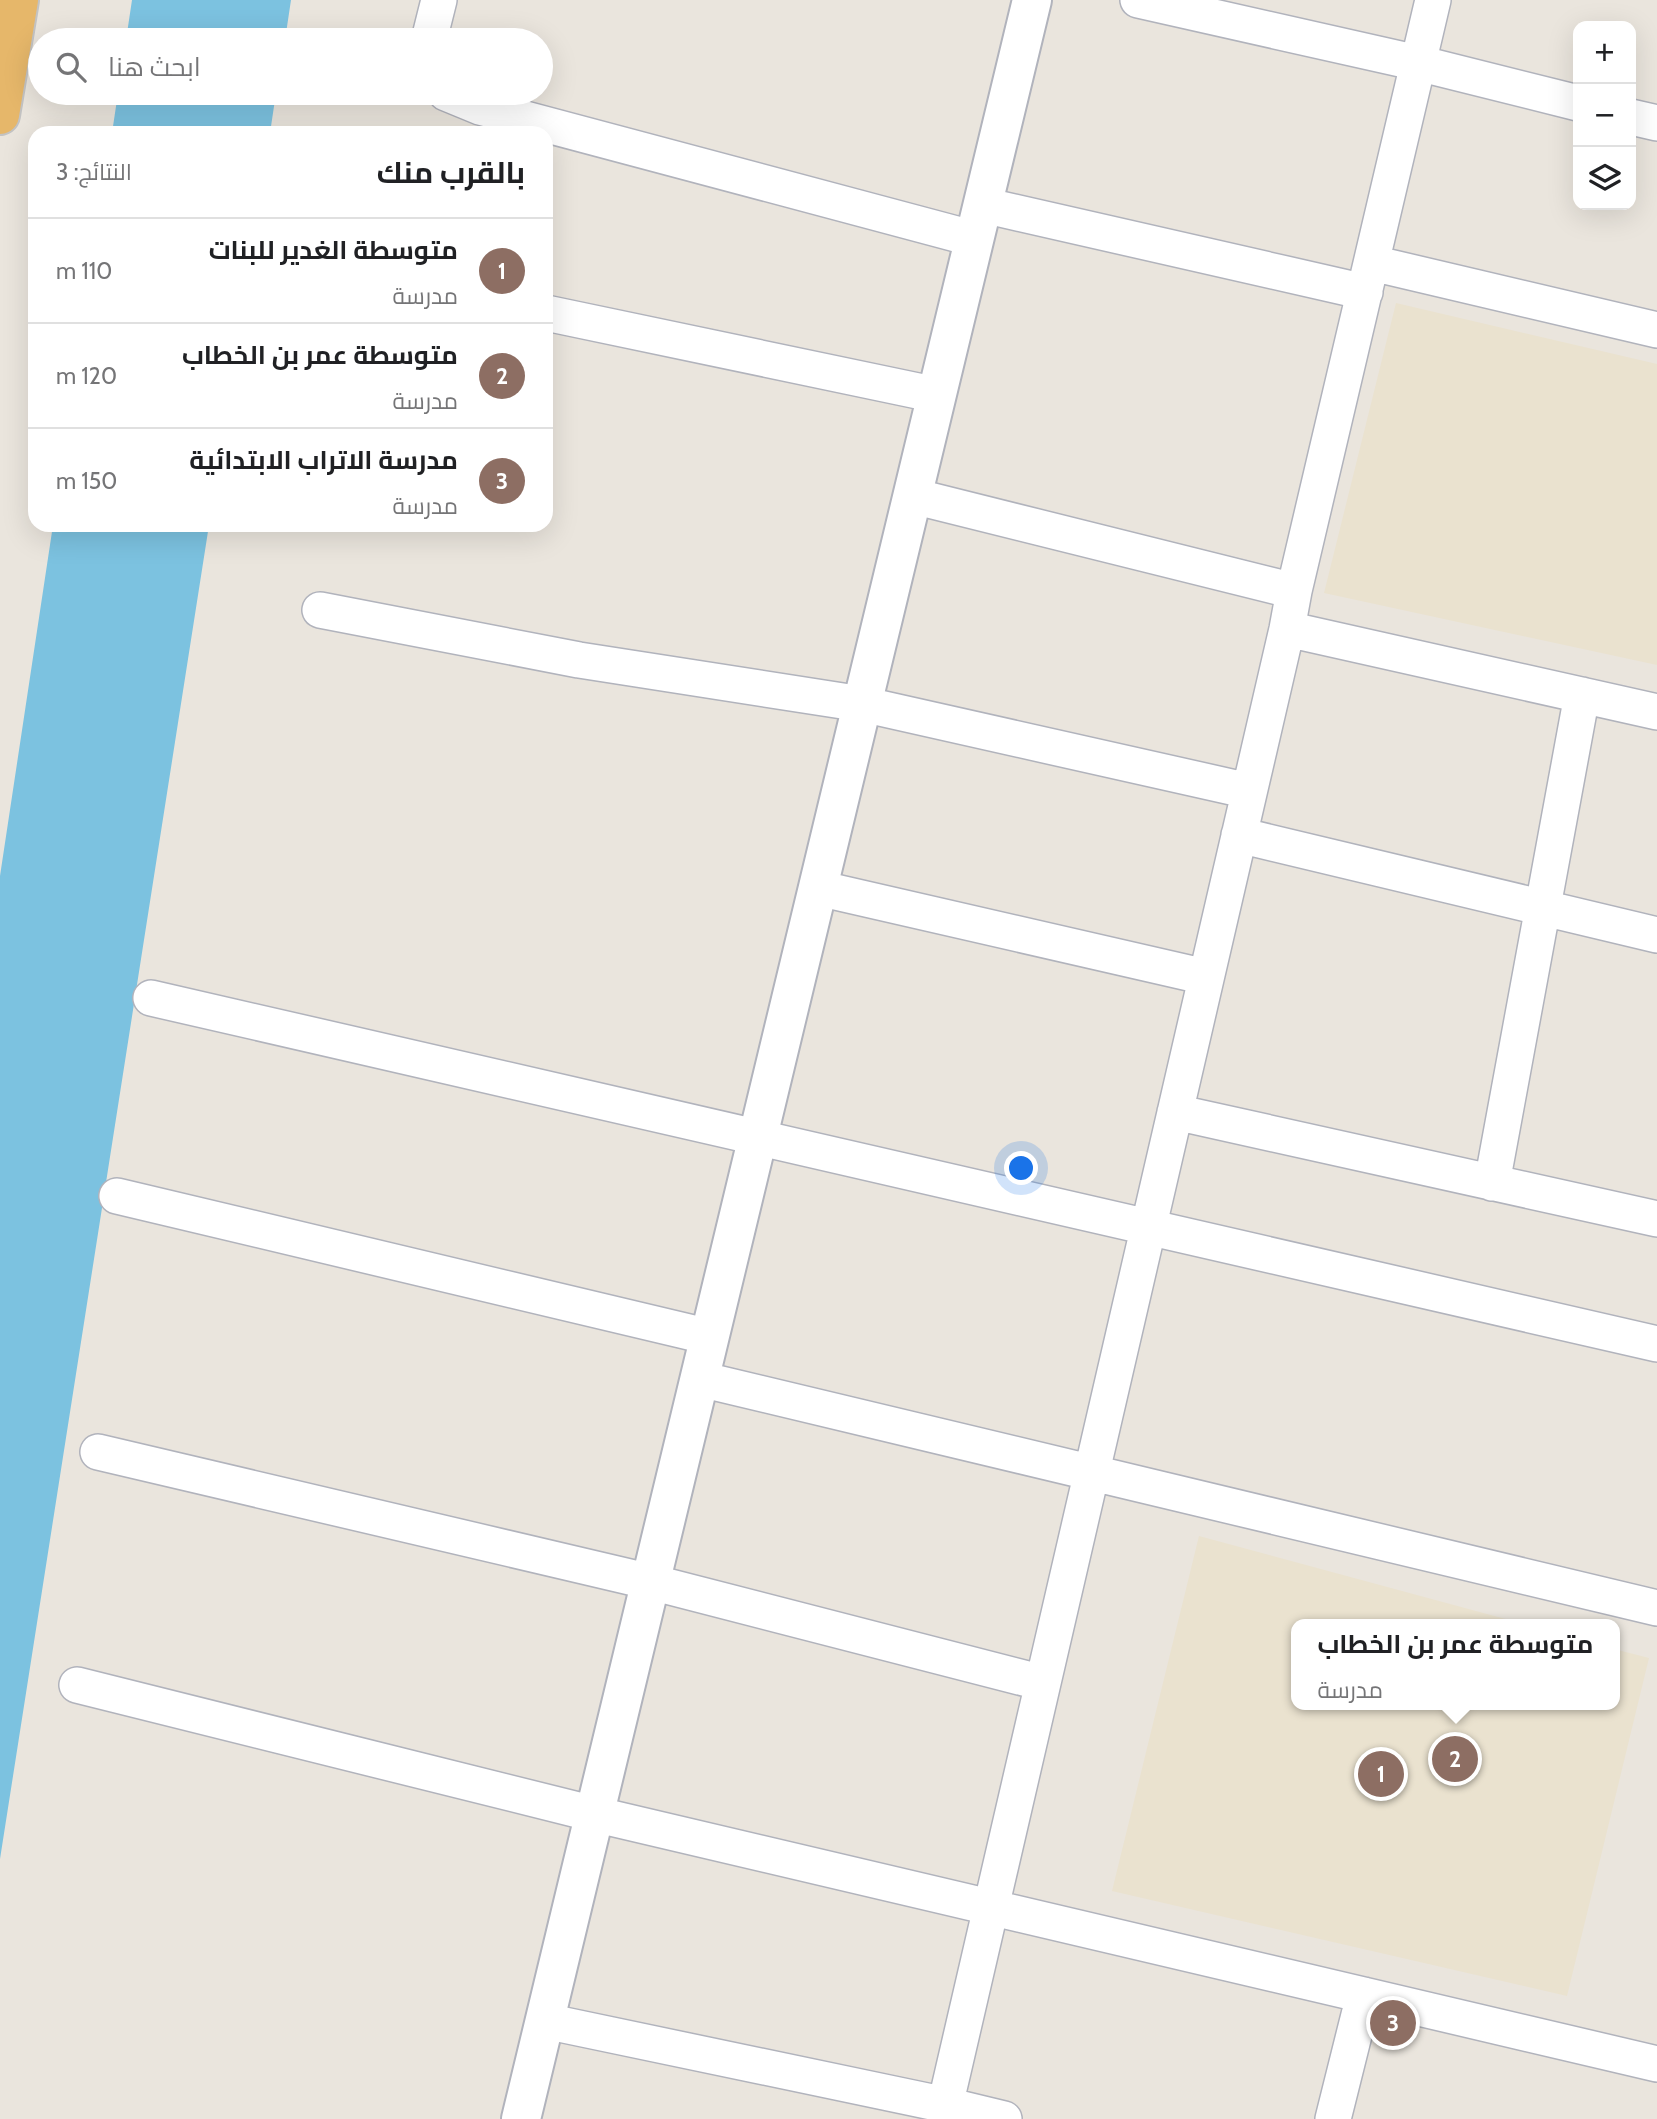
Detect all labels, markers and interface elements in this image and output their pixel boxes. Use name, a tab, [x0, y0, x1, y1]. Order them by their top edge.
map controls	[1573, 21, 1636, 210]
button: +	[1573, 21, 1636, 84]
search box	[28, 28, 553, 105]
icon: search	[52, 48, 90, 86]
text: ابحث هنا	[108, 51, 201, 83]
button: −	[1573, 84, 1636, 147]
button: layers	[1573, 147, 1636, 210]
text: بالقرب منك	[377, 154, 525, 191]
text: النتائج: 3	[56, 158, 132, 186]
text: متوسطة الغدير للبنات	[209, 234, 458, 266]
text: 110 m	[56, 257, 112, 285]
text: 1	[498, 257, 506, 285]
text: مدرسة	[393, 282, 458, 310]
text: متوسطة عمر بن الخطاب	[182, 339, 458, 371]
text: 120 m	[56, 362, 117, 390]
text: 2	[496, 362, 508, 390]
text: مدرسة	[393, 387, 458, 415]
text: مدرسة الاتراب الابتدائية	[189, 444, 458, 476]
text: 150 m	[56, 467, 117, 495]
text: 3	[496, 467, 508, 495]
text: مدرسة	[393, 492, 458, 520]
your location	[1004, 1151, 1038, 1185]
popup	[1291, 1619, 1620, 1710]
text: متوسطة عمر بن الخطاب	[1317, 1628, 1594, 1660]
text: مدرسة	[1317, 1676, 1383, 1704]
pin: 2	[1432, 1733, 1478, 1785]
pin: 1	[1358, 1748, 1404, 1800]
pin: 3	[1370, 1997, 1416, 2049]

